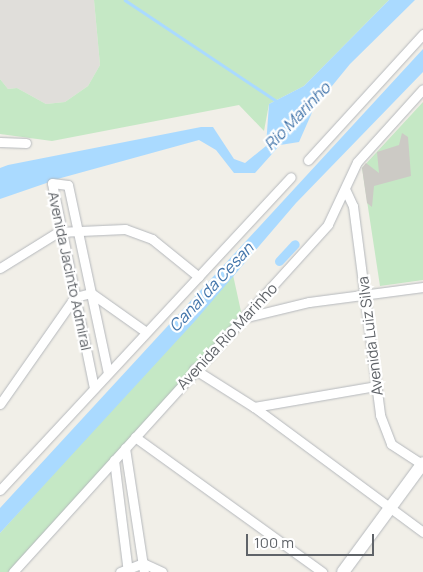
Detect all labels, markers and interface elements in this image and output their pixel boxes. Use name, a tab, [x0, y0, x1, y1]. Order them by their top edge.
water label: Rio Marinho	[260, 78, 334, 154]
street label: Avenida Jacinto Admiral	[44, 190, 96, 352]
water label: Canal da Cesan	[165, 238, 257, 336]
street label: Avenida Luiz Silva	[354, 275, 386, 397]
street label: Avenida Rio Marinho	[173, 279, 281, 393]
scale bar	[248, 524, 376, 556]
text: 100 m	[254, 532, 294, 553]

